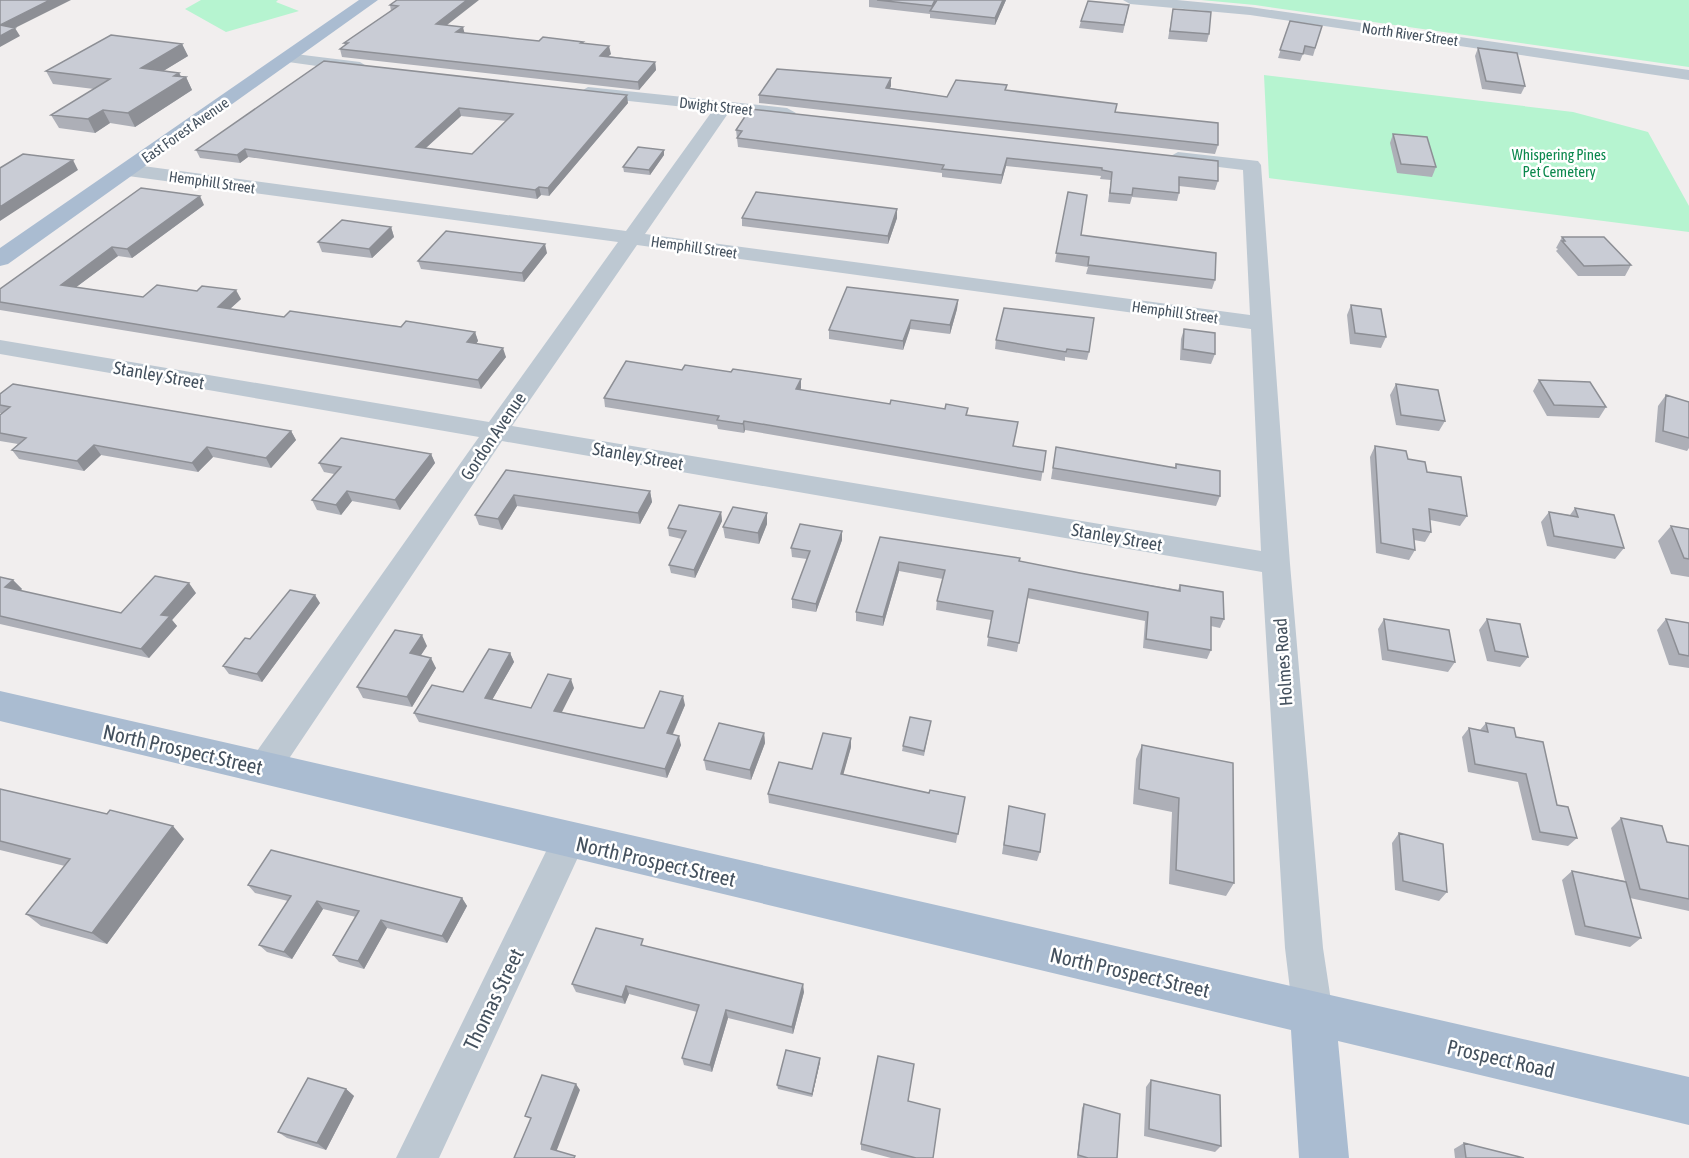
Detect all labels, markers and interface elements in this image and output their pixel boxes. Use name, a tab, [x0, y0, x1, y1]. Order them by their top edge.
street label: North River Street	[1361, 19, 1459, 49]
street label: East Forest Avenue	[138, 94, 232, 166]
street label: Dwight Street	[678, 94, 754, 118]
park label: Whispering Pines Pet Cemetery	[1512, 146, 1606, 180]
street label: Hemphill Street	[168, 168, 256, 196]
street label: Hemphill Street	[650, 233, 738, 261]
street label: Hemphill Street	[1131, 298, 1219, 326]
street label: Stanley Street	[112, 357, 206, 393]
street label: Gordon Avenue	[456, 388, 530, 484]
street label: Stanley Street	[591, 438, 685, 474]
street label: Stanley Street	[1070, 519, 1164, 555]
street label: Holmes Road	[1269, 617, 1297, 707]
street label: North Prospect Street	[101, 719, 265, 779]
street label: North Prospect Street	[574, 831, 738, 891]
street label: North Prospect Street	[1048, 942, 1212, 1002]
street label: Thomas Street	[458, 944, 528, 1054]
street label: Prospect Road	[1445, 1034, 1557, 1082]

